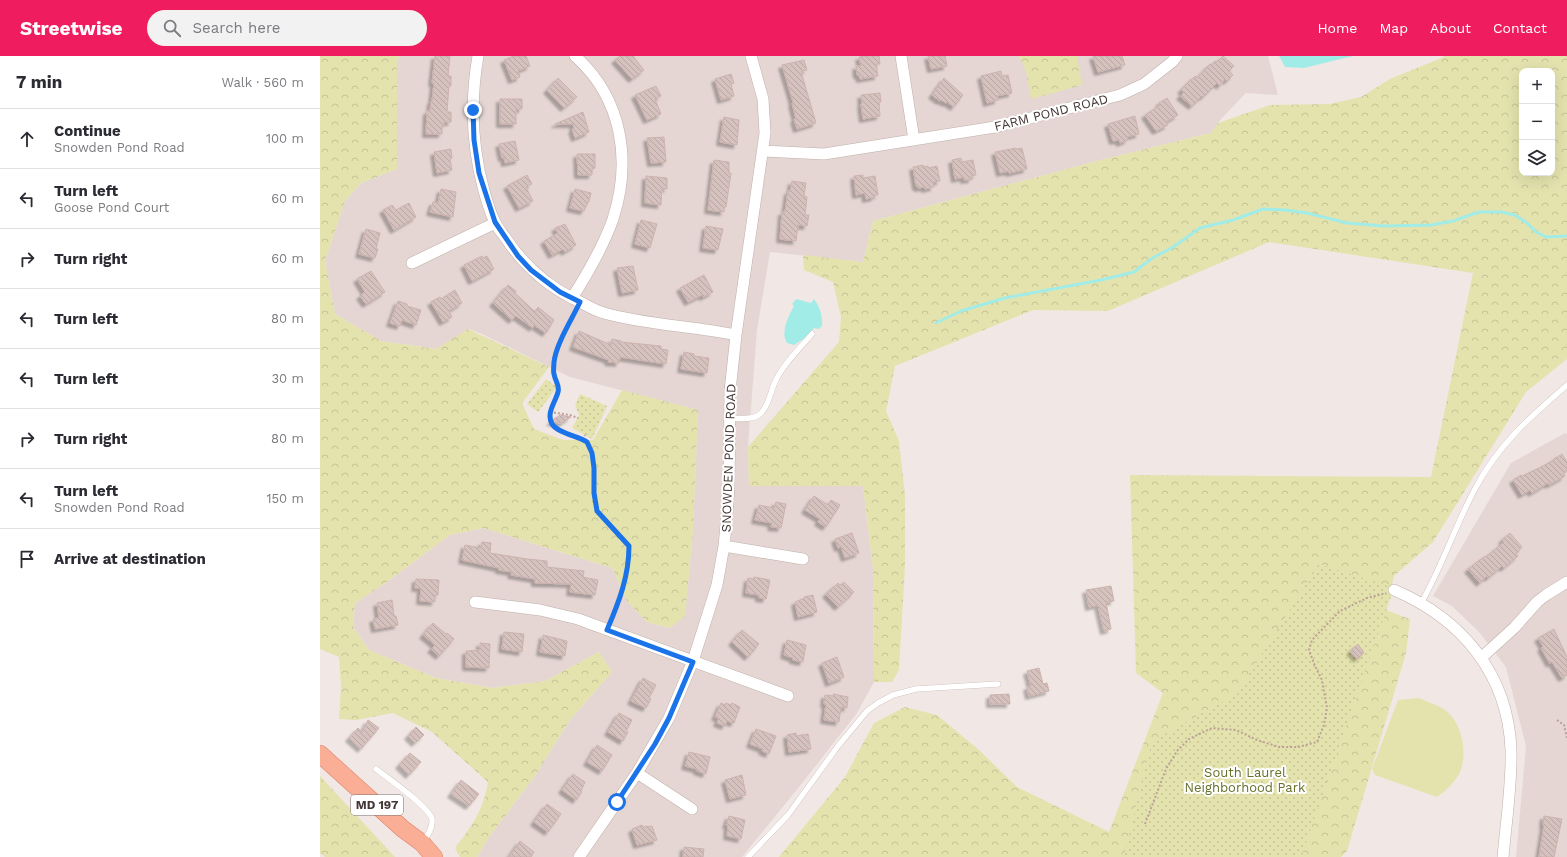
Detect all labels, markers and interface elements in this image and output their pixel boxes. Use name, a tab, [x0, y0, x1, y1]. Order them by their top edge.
search box	[147, 10, 427, 46]
text: Streetwise	[20, 17, 123, 40]
icon: search	[161, 17, 183, 39]
text: Search here	[193, 19, 280, 37]
text: Home	[1317, 20, 1357, 36]
text: Map	[1379, 20, 1408, 36]
text: About	[1430, 20, 1471, 36]
text: Contact	[1493, 20, 1547, 36]
map controls	[1519, 68, 1555, 176]
button: +	[1519, 68, 1555, 104]
text: 7 min	[16, 72, 62, 92]
text: Walk · 560 m	[221, 75, 304, 90]
street label: FARM POND ROAD	[993, 91, 1110, 134]
route end	[464, 101, 482, 119]
button: −	[1519, 104, 1555, 140]
text: Continue	[54, 122, 121, 140]
icon: ahead	[16, 128, 38, 150]
text: 100 m	[266, 131, 304, 146]
text: Snowden Pond Road	[54, 140, 185, 155]
button: layers	[1519, 140, 1555, 176]
text: Turn left	[54, 182, 118, 200]
icon: left	[16, 188, 38, 210]
text: 60 m	[271, 191, 304, 206]
text: Goose Pond Court	[54, 200, 169, 215]
icon: right	[16, 248, 38, 270]
text: Turn right	[54, 250, 127, 268]
text: 60 m	[271, 251, 304, 266]
icon: left	[16, 308, 38, 330]
text: Turn left	[54, 310, 118, 328]
text: 80 m	[271, 311, 304, 326]
icon: left	[16, 368, 38, 390]
text: Turn left	[54, 370, 118, 388]
text: 30 m	[272, 371, 304, 386]
street label: SNOWDEN POND ROAD	[718, 384, 739, 533]
icon: right	[16, 428, 38, 450]
text: Turn right	[54, 430, 127, 448]
text: 80 m	[271, 431, 304, 446]
text: Turn left	[54, 482, 118, 500]
icon: left	[16, 488, 38, 510]
text: 150 m	[266, 491, 304, 506]
text: Snowden Pond Road	[54, 500, 185, 515]
icon: arrive	[16, 548, 38, 570]
text: Arrive at destination	[54, 550, 206, 568]
park label: South Laurel Neighborhood Park	[1185, 765, 1306, 795]
route start	[608, 793, 626, 811]
road number: MD 197	[351, 795, 403, 815]

